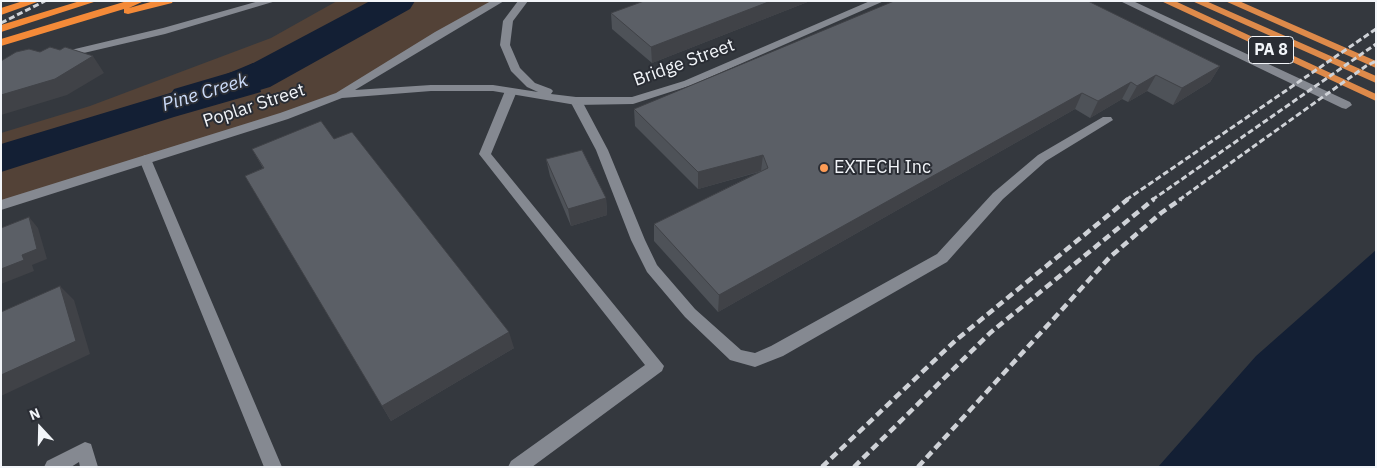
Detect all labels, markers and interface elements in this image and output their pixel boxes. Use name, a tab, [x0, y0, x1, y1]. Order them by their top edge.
street label: Bridge Street	[630, 35, 738, 91]
road number: PA 8	[1248, 36, 1294, 64]
water label: Pine Creek	[159, 69, 251, 117]
street label: Poplar Street	[200, 79, 308, 133]
place label: EXTECH Inc	[834, 157, 931, 179]
marker: EXTECH Inc	[818, 162, 830, 174]
north arrow	[15, 403, 65, 453]
text: N	[27, 404, 43, 424]

